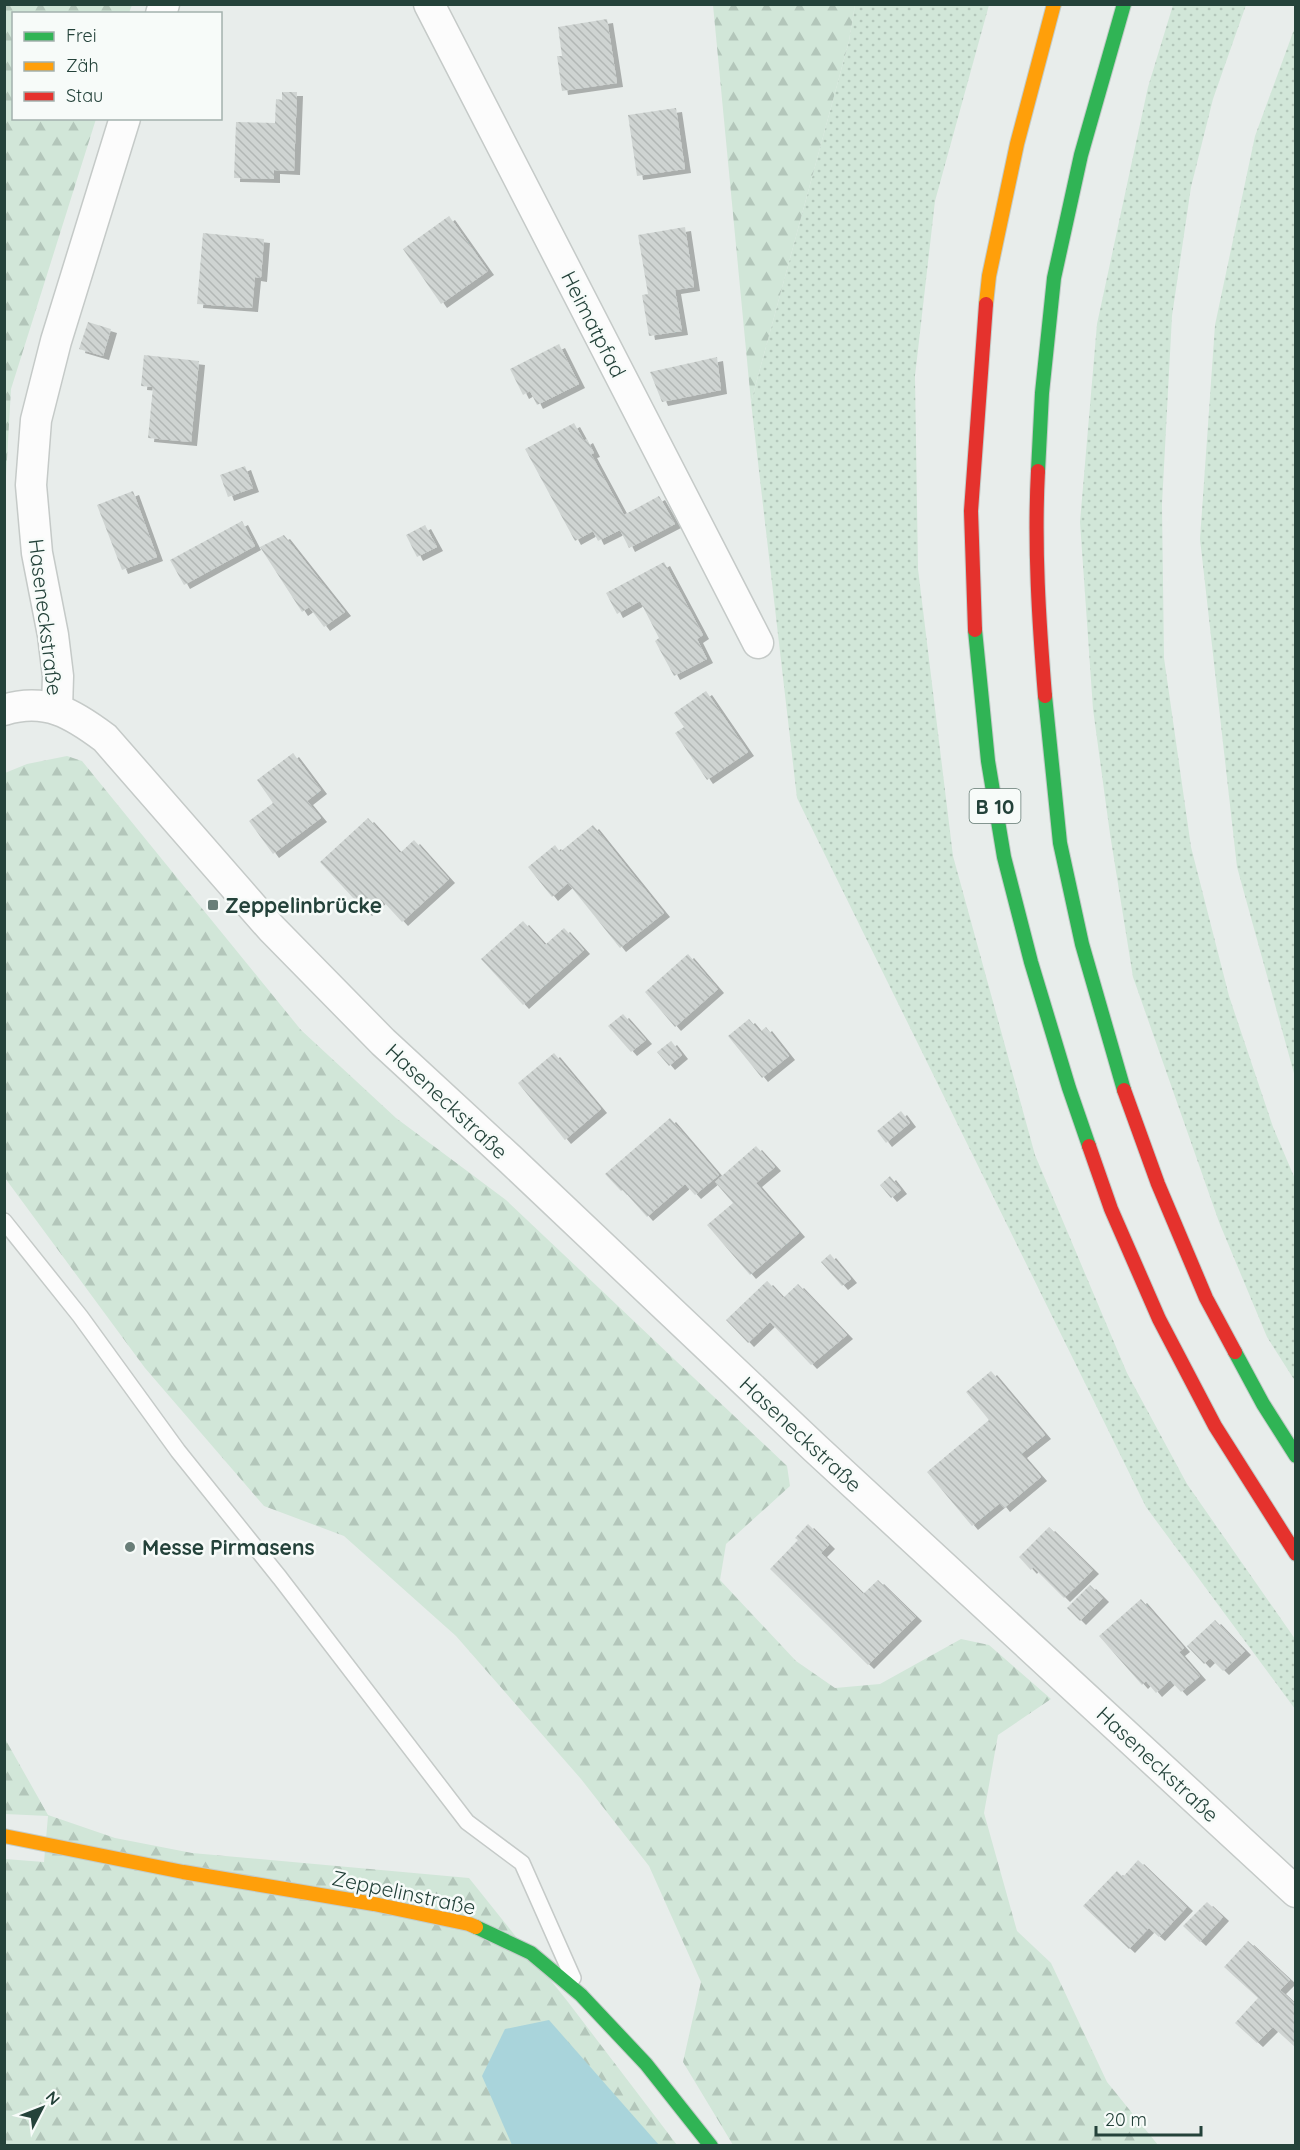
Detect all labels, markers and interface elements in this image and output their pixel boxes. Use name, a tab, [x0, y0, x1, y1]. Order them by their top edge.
legend	[12, 12, 222, 120]
text: Frei	[66, 24, 97, 47]
text: Zäh	[66, 54, 99, 77]
text: Stau	[66, 84, 103, 107]
street label: Heimatpfad	[556, 266, 632, 382]
street label: Haseneckstraße	[23, 537, 69, 697]
road number: B 10	[970, 789, 1020, 823]
place label: Zeppelinbrücke	[225, 892, 382, 918]
marker: Zeppelinbrücke	[206, 898, 220, 912]
street label: Haseneckstraße	[380, 1038, 514, 1164]
street label: Haseneckstraße	[734, 1371, 868, 1497]
place label: Messe Pirmasens	[142, 1534, 315, 1560]
marker: Messe Pirmasens	[123, 1540, 137, 1554]
street label: Haseneckstraße	[1091, 1701, 1225, 1827]
street label: Zeppelinstraße	[330, 1864, 478, 1920]
north arrow	[12, 2078, 72, 2138]
text: N	[42, 2087, 65, 2109]
scale bar	[1096, 2099, 1201, 2137]
text: 20 m	[1105, 2108, 1147, 2131]

